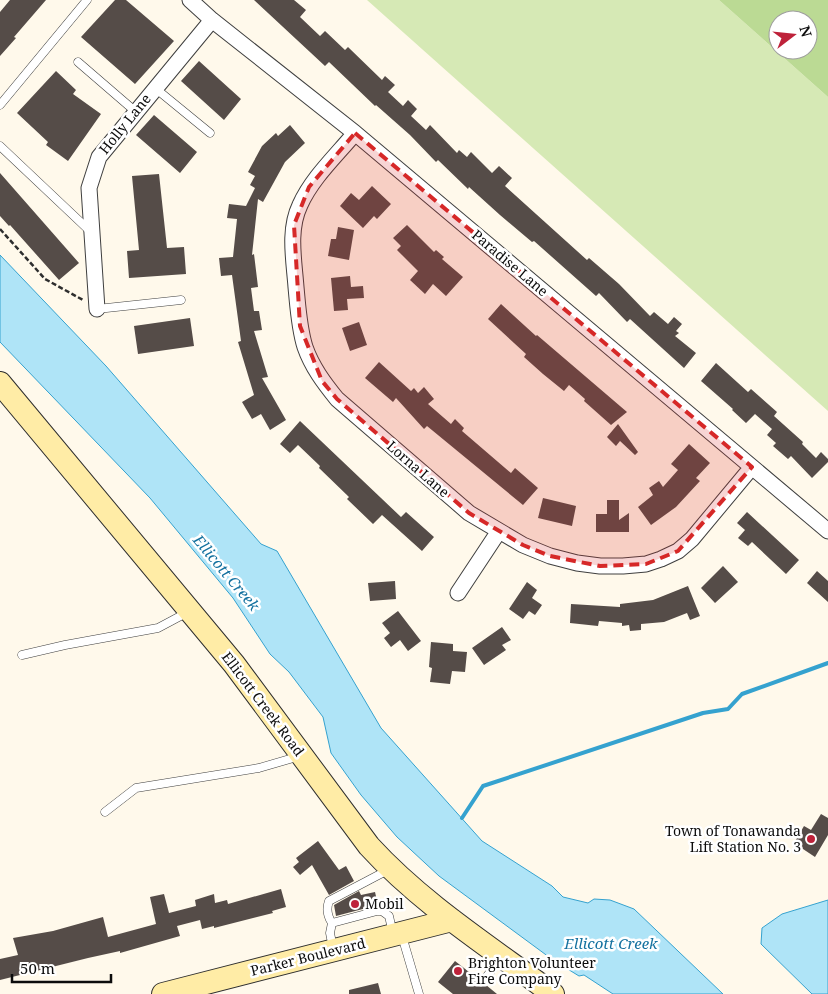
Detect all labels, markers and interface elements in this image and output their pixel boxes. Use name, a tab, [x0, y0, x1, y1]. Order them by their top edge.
north arrow	[768, 10, 818, 60]
text: N	[795, 23, 817, 39]
street label: Holly Lane	[94, 90, 155, 158]
street label: Paradise Lane	[468, 225, 553, 300]
street label: Lorna Lane	[383, 436, 454, 501]
water label: Ellicott Creek	[188, 529, 265, 615]
street label: Ellicott Creek Road	[218, 648, 309, 760]
place label: Town of Tonawanda Lift Station No. 3	[665, 821, 801, 856]
marker: Town of Tonawanda Lift Station No. 3	[805, 833, 817, 845]
place label: Mobil	[365, 894, 404, 913]
marker: Mobil	[349, 898, 361, 910]
street label: Parker Boulevard	[248, 933, 368, 980]
water label: Ellicott Creek	[563, 933, 658, 953]
scale bar	[12, 952, 111, 984]
place label: Brighton Volunteer Fire Company	[468, 953, 596, 988]
text: 50 m	[20, 958, 55, 978]
marker: Brighton Volunteer Fire Company	[452, 965, 464, 977]

